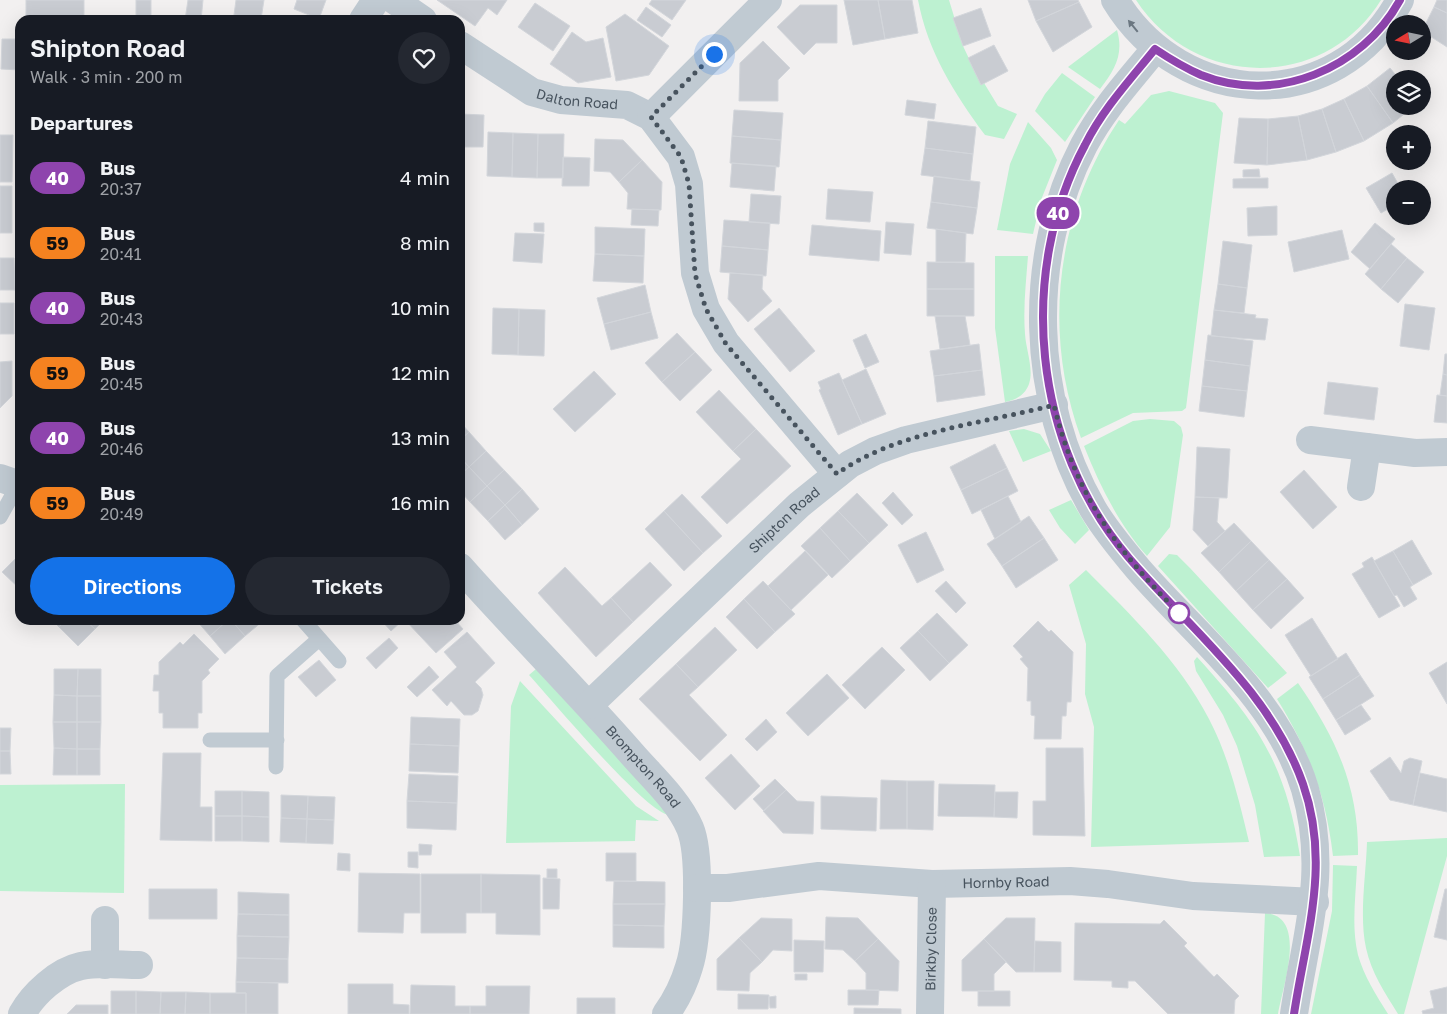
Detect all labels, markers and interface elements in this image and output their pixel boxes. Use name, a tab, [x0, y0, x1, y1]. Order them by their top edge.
north arrow	[1386, 15, 1431, 60]
map controls	[1386, 15, 1431, 225]
one-way arrow	[1128, 20, 1139, 33]
button: heart	[398, 32, 450, 84]
text: Shipton Road	[30, 33, 185, 62]
your location	[702, 42, 727, 67]
text: Walk · 3 min · 200 m	[30, 67, 182, 87]
button: layers	[1386, 70, 1431, 115]
street label: Dalton Road	[535, 85, 619, 112]
text: Departures	[30, 111, 133, 134]
button: +	[1386, 125, 1431, 170]
text: Bus	[100, 156, 135, 179]
text: 4 min	[400, 166, 450, 189]
text: 40	[46, 167, 69, 189]
text: 20:37	[100, 179, 142, 199]
button: −	[1386, 180, 1431, 225]
line badge: 40	[1036, 197, 1080, 229]
text: 40	[1047, 202, 1069, 224]
text: Bus	[100, 221, 135, 244]
text: 8 min	[400, 231, 450, 254]
text: 59	[46, 232, 69, 254]
text: 20:41	[100, 244, 142, 264]
text: Bus	[100, 286, 135, 309]
text: 10 min	[391, 296, 450, 319]
text: 40	[46, 297, 69, 319]
text: 20:43	[100, 309, 143, 329]
text: Bus	[100, 351, 135, 374]
text: 12 min	[391, 361, 450, 384]
text: 59	[46, 362, 69, 384]
text: 20:45	[100, 374, 143, 394]
text: Bus	[100, 416, 135, 439]
text: 13 min	[391, 426, 450, 449]
text: 40	[46, 427, 69, 449]
text: 20:46	[100, 439, 143, 459]
text: Bus	[100, 481, 135, 504]
street label: Shipton Road	[745, 483, 823, 556]
text: 16 min	[391, 491, 450, 514]
text: 59	[46, 492, 69, 514]
text: 20:49	[100, 504, 143, 524]
button: Directions	[30, 557, 235, 615]
button: Tickets	[245, 557, 450, 615]
unlabelled marker	[1168, 602, 1190, 624]
street label: Brompton Road	[603, 722, 685, 811]
street label: Hornby Road	[962, 872, 1050, 891]
street label: Birkby Close	[921, 907, 940, 991]

